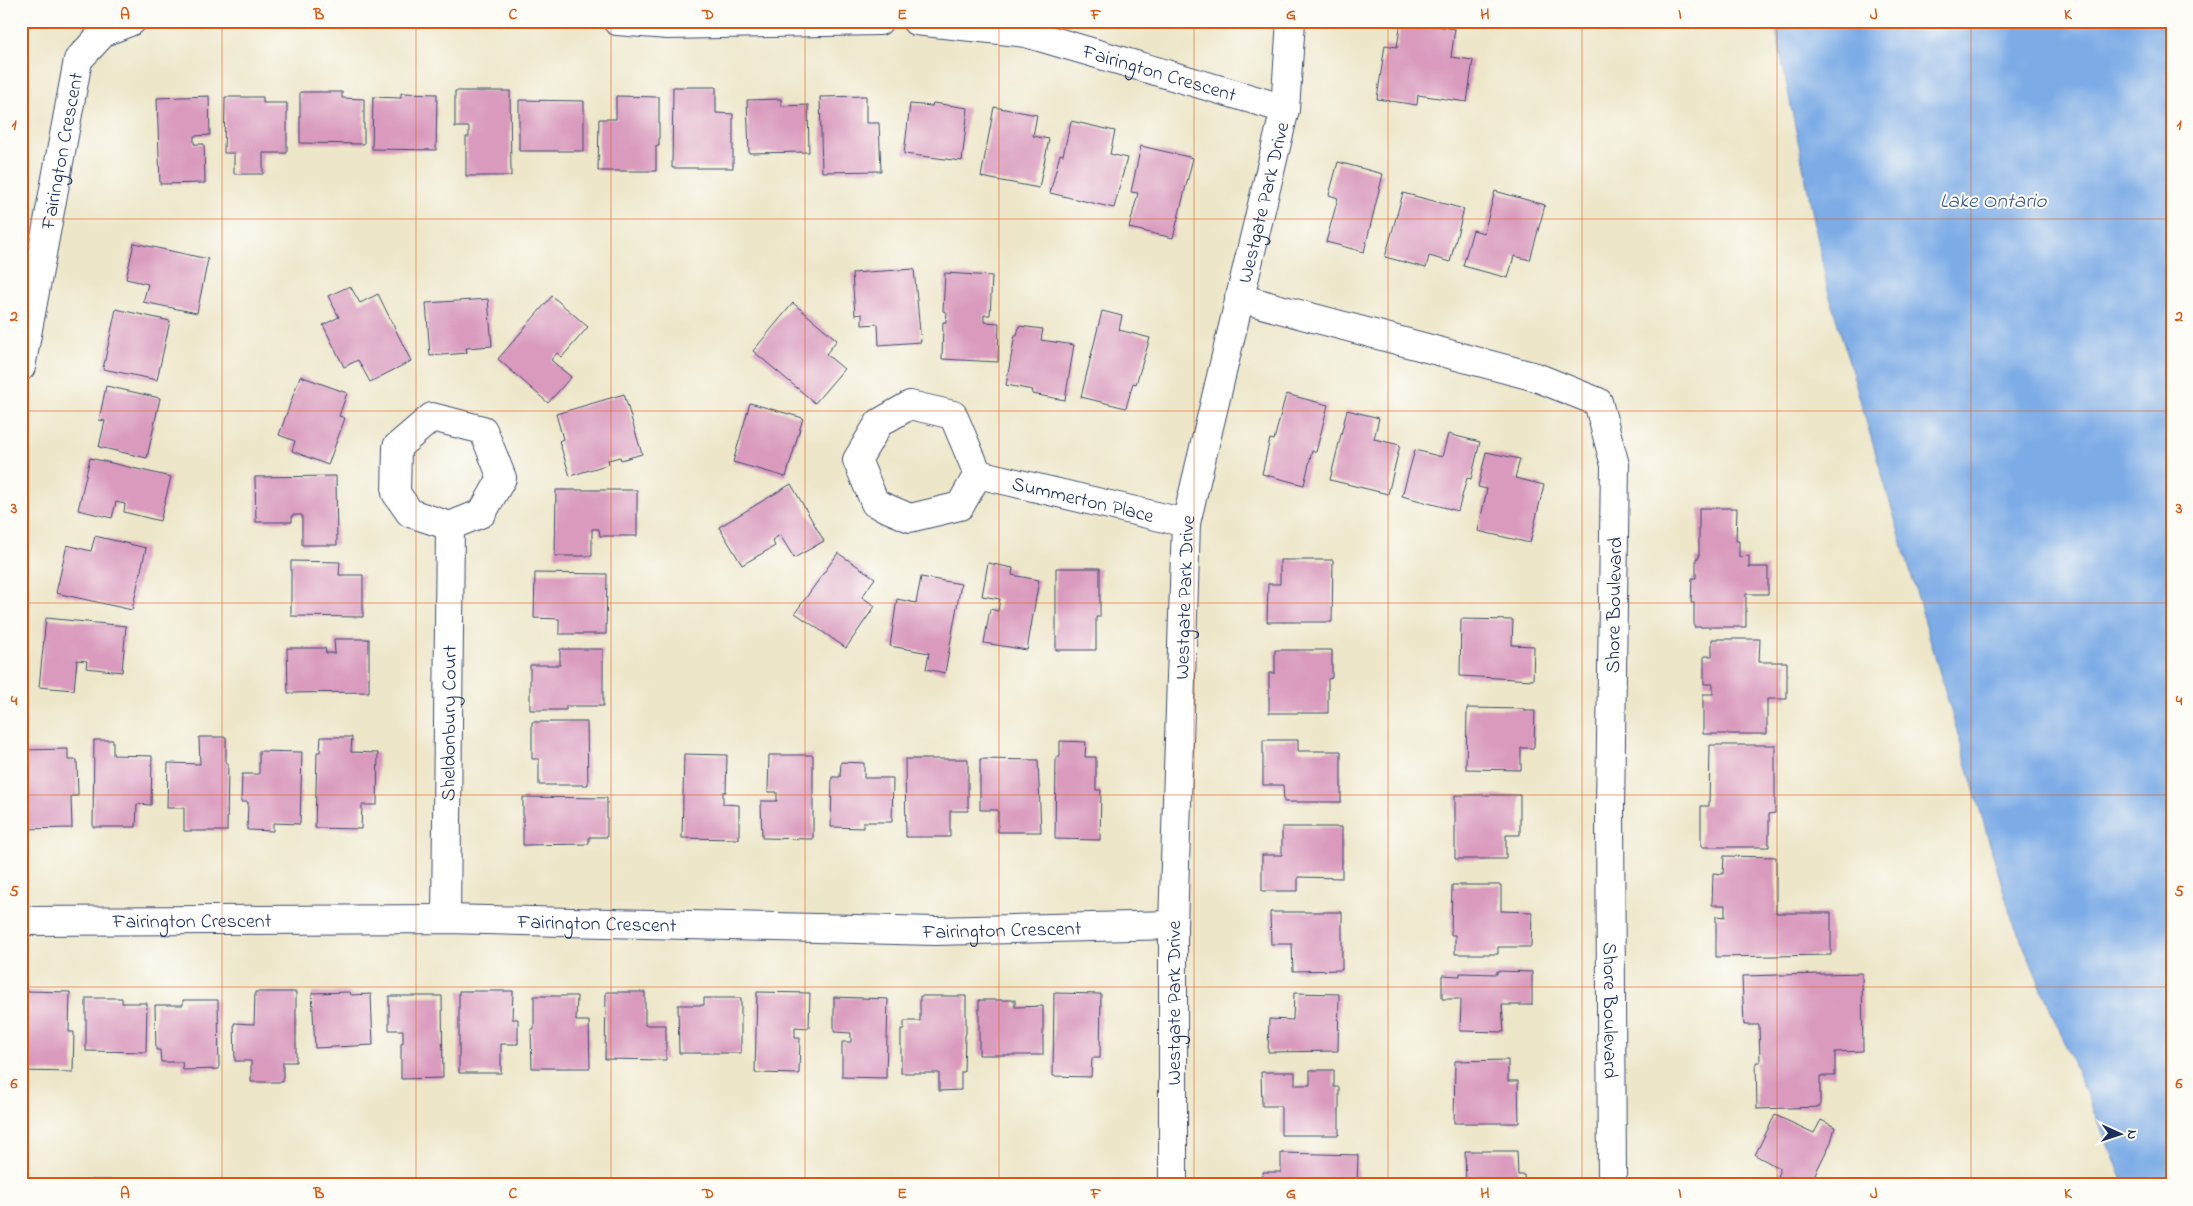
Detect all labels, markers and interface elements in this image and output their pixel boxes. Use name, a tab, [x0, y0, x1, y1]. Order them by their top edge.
text: A	[120, 3, 130, 27]
text: B	[313, 3, 325, 27]
text: C	[509, 3, 518, 27]
text: D	[701, 3, 714, 27]
text: E	[897, 3, 907, 27]
text: F	[1090, 3, 1102, 27]
text: G	[1286, 3, 1296, 27]
text: H	[1480, 3, 1490, 27]
text: I	[1678, 3, 1682, 27]
text: J	[1870, 3, 1878, 27]
text: K	[2064, 3, 2073, 27]
street label: Fairington Crescent	[1078, 38, 1240, 111]
street label: Fairington Crescent	[35, 70, 92, 233]
text: 1	[11, 113, 17, 137]
text: 1	[2176, 113, 2182, 137]
street label: Westgate Park Drive	[1232, 119, 1298, 286]
water label: Lake Ontario	[1940, 187, 2047, 217]
text: 2	[9, 305, 18, 329]
text: 2	[2174, 305, 2183, 329]
street label: Summerton Place	[1009, 470, 1156, 532]
text: 3	[10, 497, 18, 521]
text: 3	[2175, 497, 2183, 521]
street label: Westgate Park Drive	[1169, 512, 1204, 680]
street label: Shore Boulevard	[1600, 537, 1631, 673]
street label: Sheldonbury Court	[435, 645, 466, 801]
text: 4	[10, 689, 18, 713]
text: 4	[2175, 689, 2183, 713]
text: 5	[9, 880, 19, 904]
text: 5	[2174, 880, 2184, 904]
street label: Fairington Crescent	[111, 908, 272, 938]
street label: Fairington Crescent	[516, 909, 677, 942]
street label: Fairington Crescent	[921, 915, 1082, 948]
street label: Westgate Park Drive	[1161, 921, 1191, 1085]
street label: Shore Boulevard	[1594, 942, 1623, 1079]
text: 6	[9, 1072, 18, 1096]
text: 6	[2174, 1072, 2183, 1096]
north arrow	[2096, 1108, 2146, 1158]
text: N	[2121, 1129, 2142, 1140]
text: A	[120, 1182, 130, 1206]
text: B	[313, 1182, 325, 1206]
text: C	[509, 1182, 518, 1206]
text: D	[701, 1182, 714, 1206]
text: E	[897, 1182, 907, 1206]
text: F	[1090, 1182, 1102, 1206]
text: G	[1286, 1182, 1296, 1206]
text: H	[1480, 1182, 1490, 1206]
text: I	[1678, 1182, 1682, 1206]
text: J	[1870, 1182, 1878, 1206]
text: K	[2064, 1182, 2073, 1206]

